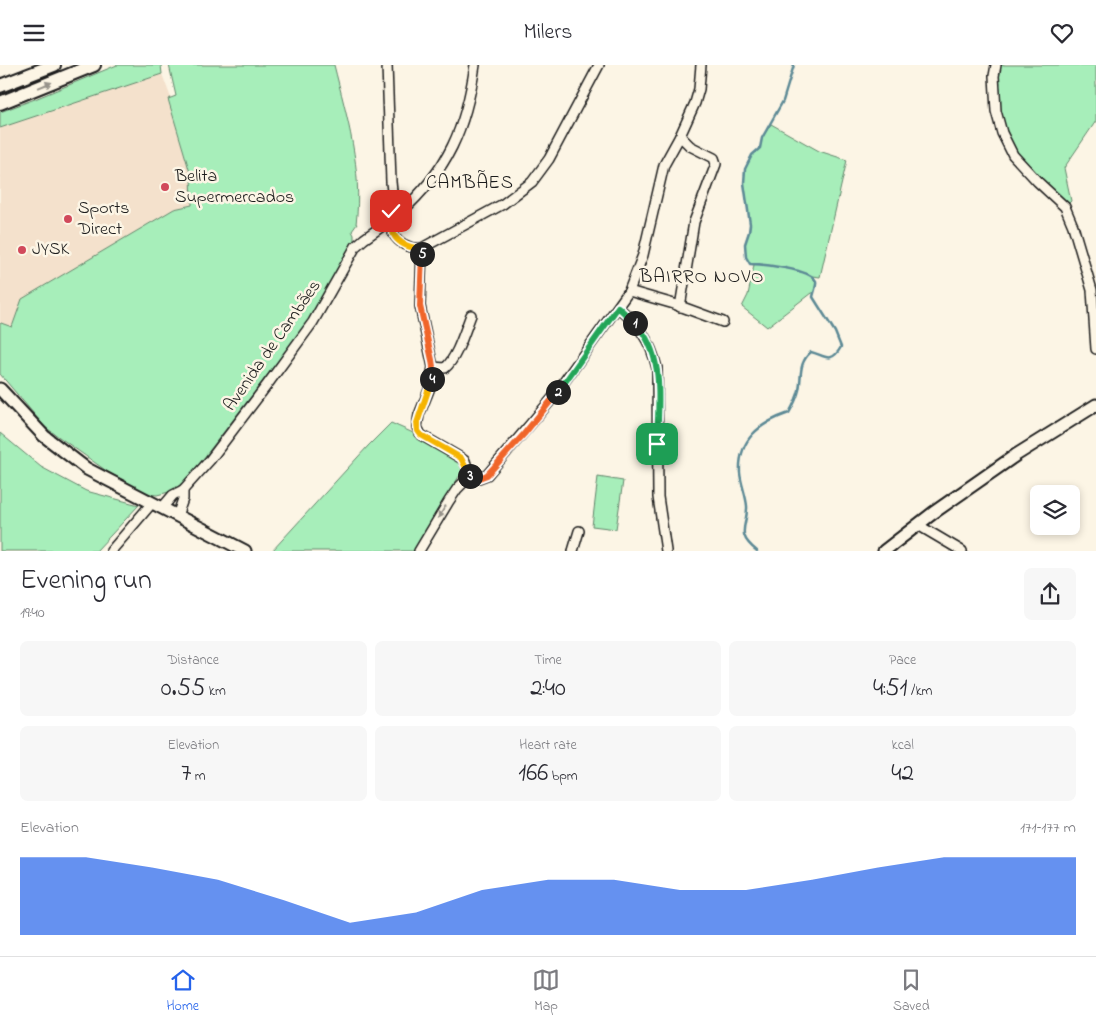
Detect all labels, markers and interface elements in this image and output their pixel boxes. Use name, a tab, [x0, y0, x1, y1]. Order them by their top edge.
text: Milers	[524, 17, 572, 49]
icon: menu	[20, 19, 48, 47]
icon: heart	[1048, 19, 1076, 47]
one-way arrow	[38, 81, 53, 89]
place label: Belita Supermercados	[174, 164, 294, 211]
district label: CAMBÃES	[426, 170, 514, 197]
marker: Belita Supermercados	[159, 181, 171, 193]
pin	[370, 190, 412, 232]
place label: Sports Direct	[77, 196, 130, 243]
icon: check	[377, 197, 405, 225]
marker: Sports Direct	[62, 213, 74, 225]
place label: JYSK	[32, 237, 70, 263]
pin: 5	[410, 241, 434, 267]
marker: JYSK	[16, 244, 28, 256]
text: 5	[418, 244, 427, 265]
district label: BAIRRO NOVO	[638, 264, 765, 291]
street label: Avenida de Cambães	[218, 275, 328, 417]
pin: 1	[622, 311, 648, 335]
text: 1	[633, 313, 638, 334]
pin: 4	[420, 367, 444, 391]
text: 4	[430, 369, 435, 390]
pin: 2	[546, 379, 570, 405]
text: 2	[555, 382, 562, 403]
pin	[636, 423, 678, 465]
icon: arrive	[643, 430, 671, 458]
pin: 3	[458, 463, 482, 489]
text: 3	[468, 466, 473, 487]
map controls	[1030, 485, 1080, 535]
button: layers	[1030, 485, 1080, 535]
one-way arrow	[438, 506, 447, 519]
text: Evening run	[20, 561, 152, 602]
button: share	[1024, 568, 1076, 620]
text: 19:40	[20, 601, 45, 625]
text: Distance	[168, 650, 219, 671]
text: Time	[534, 650, 562, 671]
text: Pace	[889, 650, 916, 671]
text: 0.55	[161, 671, 205, 707]
text: 2:40	[530, 671, 566, 707]
text: 4:51	[873, 671, 908, 707]
text: km	[205, 681, 226, 702]
text: /km	[908, 681, 932, 702]
text: Elevation	[168, 735, 219, 756]
text: Heart rate	[519, 735, 577, 756]
text: kcal	[892, 735, 914, 756]
text: 7	[181, 756, 191, 792]
text: 166	[518, 756, 548, 792]
text: 42	[891, 756, 914, 792]
text: m	[191, 766, 206, 787]
text: bpm	[548, 766, 578, 787]
text: Elevation	[20, 816, 79, 840]
text: 171–177 m	[1020, 816, 1076, 840]
tab: Home	[166, 966, 199, 1017]
tab: Map	[532, 966, 560, 1017]
tab: Saved	[893, 966, 930, 1017]

